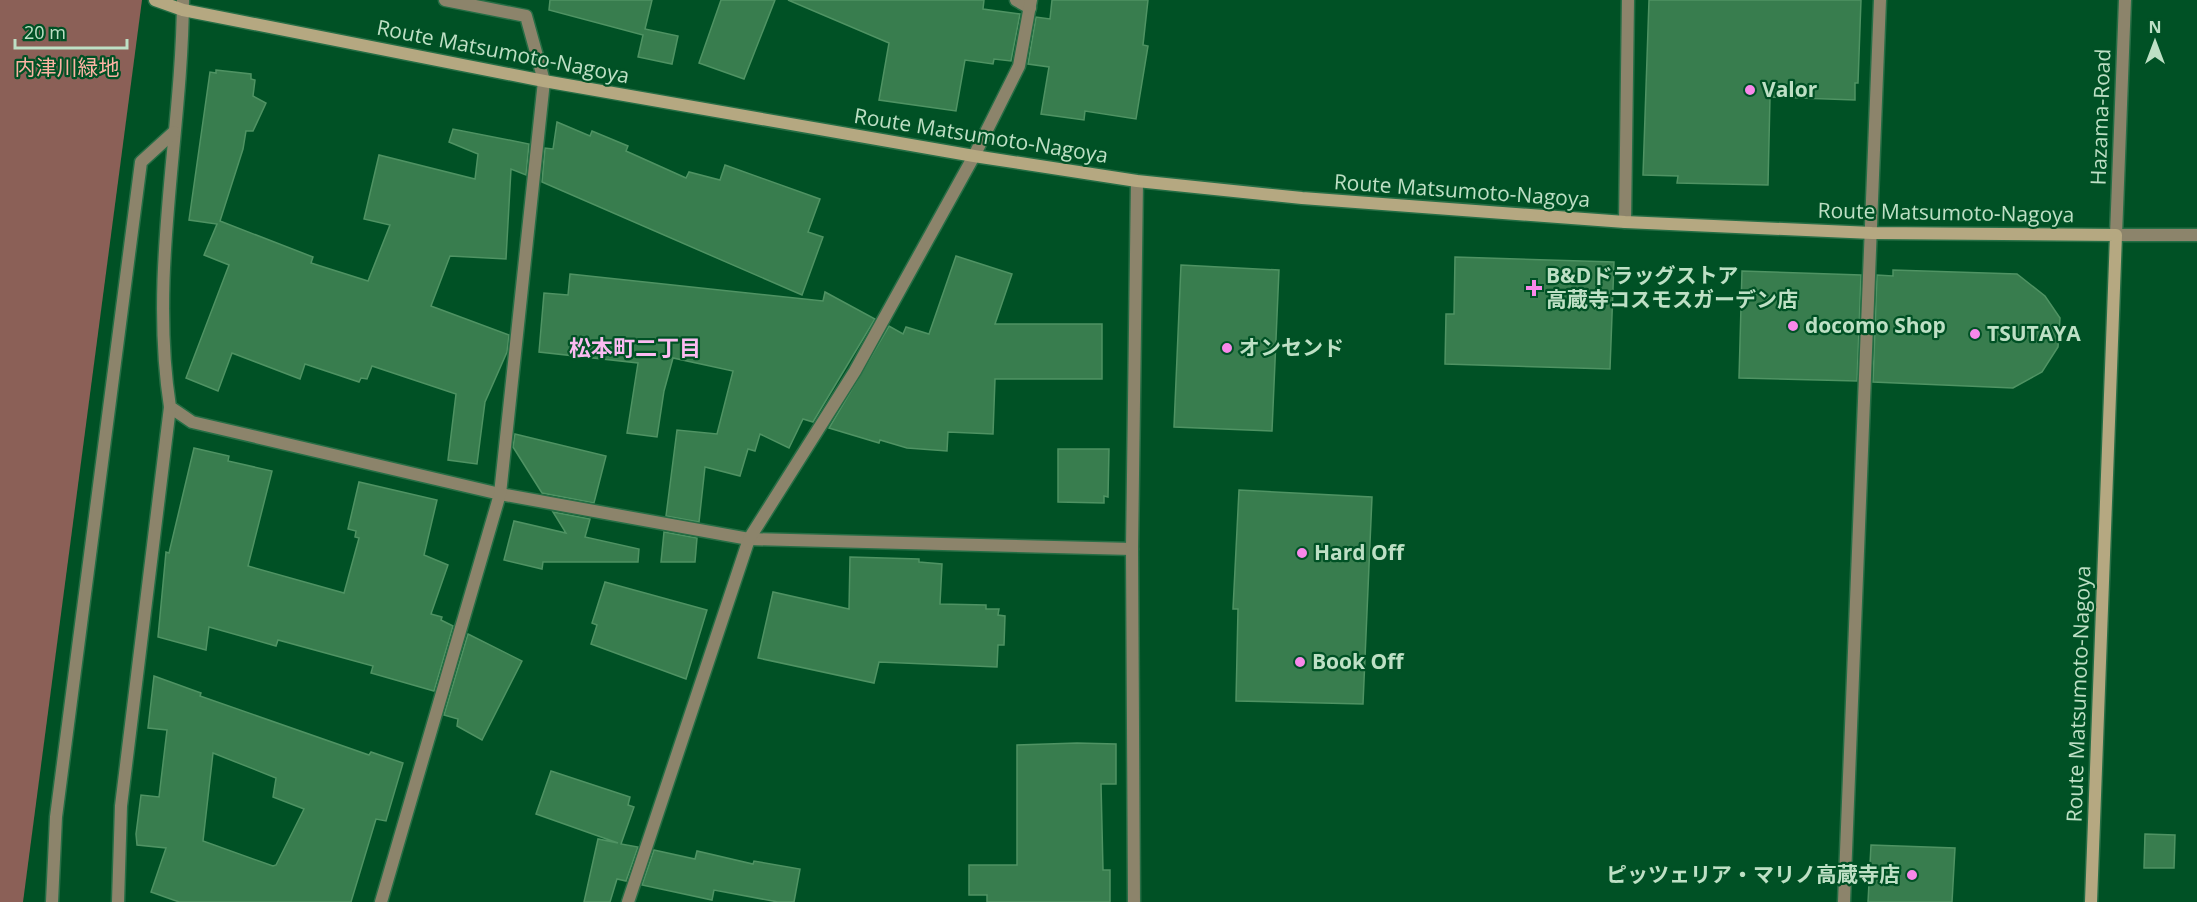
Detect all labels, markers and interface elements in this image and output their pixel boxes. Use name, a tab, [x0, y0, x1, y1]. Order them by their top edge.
scale bar	[15, 12, 128, 50]
north arrow	[2125, 12, 2185, 72]
street label: Route Matsumoto-Nagoya	[374, 13, 632, 89]
text: N	[2148, 16, 2162, 38]
text: 20 m	[24, 20, 66, 44]
street label: Hazama-Road	[2084, 48, 2116, 186]
park label: 内津川緑地	[15, 53, 120, 81]
place label: Valor	[1762, 75, 1818, 103]
marker: Valor	[1743, 83, 1757, 97]
street label: Route Matsumoto-Nagoya	[852, 101, 1110, 169]
street label: Route Matsumoto-Nagoya	[1333, 167, 1591, 213]
street label: Route Matsumoto-Nagoya	[1817, 196, 2075, 228]
place label: B&Dドラッグストア 高蔵寺コスモスガーデン店	[1546, 261, 1798, 313]
marker: B&Dドラッグストア 高蔵寺コスモスガーデン店	[1527, 281, 1541, 295]
place label: docomo Shop	[1805, 311, 1946, 339]
marker: docomo Shop	[1786, 319, 1800, 333]
place label: TSUTAYA	[1987, 319, 2081, 347]
marker: TSUTAYA	[1968, 327, 1982, 341]
district label: 松本町二丁目	[569, 332, 701, 362]
place label: オンセンド	[1239, 333, 1344, 361]
marker: オンセンド	[1220, 341, 1234, 355]
place label: Hard Off	[1314, 538, 1406, 566]
marker: Hard Off	[1295, 546, 1309, 560]
street label: Route Matsumoto-Nagoya	[2060, 565, 2096, 823]
place label: Book Off	[1312, 647, 1405, 675]
marker: Book Off	[1293, 655, 1307, 669]
place label: ピッツェリア・マリノ高蔵寺店	[1606, 860, 1900, 888]
marker: ピッツェリア・マリノ高蔵寺店	[1905, 868, 1919, 882]

